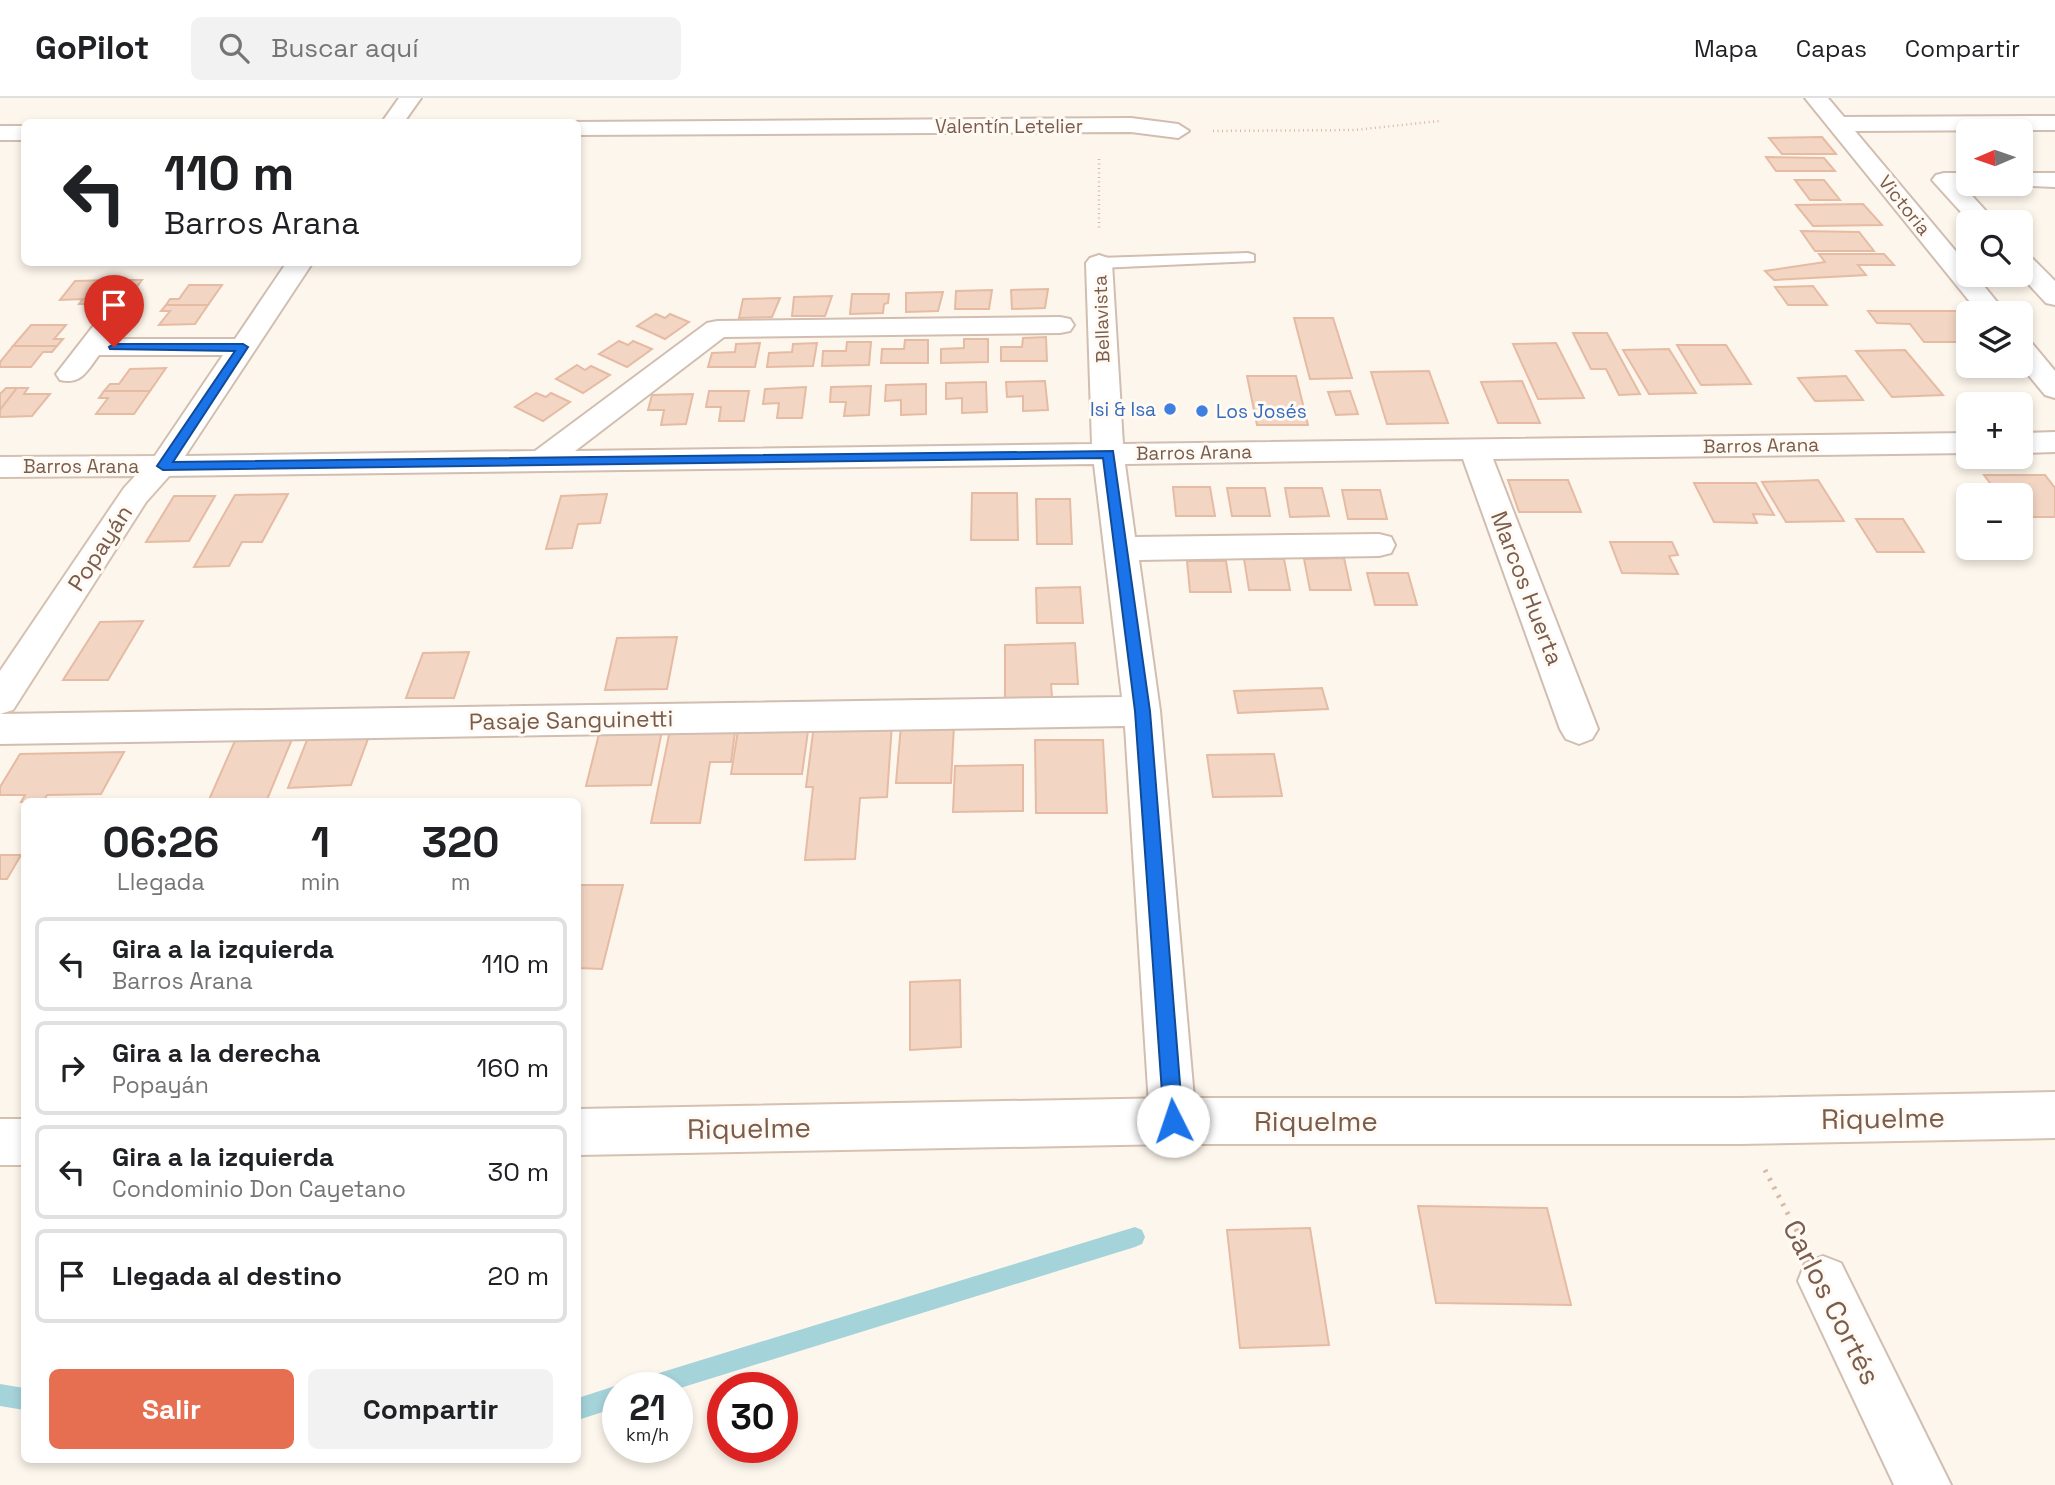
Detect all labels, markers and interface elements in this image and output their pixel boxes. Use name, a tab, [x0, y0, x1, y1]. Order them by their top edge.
search box	[191, 17, 681, 80]
text: GoPilot	[35, 27, 149, 69]
icon: search	[215, 29, 253, 67]
text: Buscar aquí	[271, 31, 419, 65]
text: Mapa	[1694, 33, 1758, 64]
text: Capas	[1796, 33, 1867, 64]
text: Compartir	[1905, 33, 2020, 64]
street label: Valentín Letelier	[935, 114, 1083, 139]
north arrow	[1956, 119, 2034, 196]
map controls	[1956, 119, 2033, 560]
text: 110 m	[164, 142, 294, 204]
icon: left	[49, 147, 140, 238]
street label: Victoria	[1873, 170, 1936, 241]
text: Barros Arana	[164, 203, 360, 243]
button: search	[1956, 210, 2033, 287]
pin	[84, 275, 144, 347]
street label: Bellavista	[1087, 275, 1116, 363]
icon: arrive	[95, 286, 133, 324]
button: layers	[1956, 301, 2033, 378]
button: +	[1956, 392, 2033, 469]
place label: Isi & Isa	[1090, 397, 1156, 422]
place label: Los Josés	[1216, 399, 1307, 424]
marker: Isi & Isa	[1162, 401, 1178, 417]
marker: Los Josés	[1194, 403, 1210, 419]
street label: Barros Arana	[1703, 432, 1819, 459]
street label: Barros Arana	[1136, 439, 1252, 466]
street label: Barros Arana	[23, 454, 139, 479]
button: −	[1956, 483, 2033, 560]
street label: Popayán	[61, 499, 139, 597]
street label: Marcos Huerta	[1484, 507, 1570, 669]
street label: Pasaje Sanguinetti	[469, 703, 673, 737]
text: 06:26	[103, 816, 219, 869]
text: 1	[311, 816, 330, 869]
text: 320	[422, 816, 499, 869]
text: Llegada	[117, 867, 205, 897]
text: min	[301, 867, 340, 897]
text: m	[451, 867, 470, 897]
text: Gira a la izquierda	[112, 932, 334, 966]
icon: left	[53, 945, 91, 983]
text: 110 m	[482, 947, 549, 981]
text: Barros Arana	[112, 966, 253, 996]
text: Gira a la derecha	[112, 1036, 321, 1070]
icon: right	[53, 1049, 91, 1087]
text: 160 m	[477, 1051, 549, 1085]
text: Popayán	[112, 1070, 209, 1100]
position arrow	[1136, 1084, 1210, 1158]
street label: Riquelme	[1821, 1099, 1945, 1137]
street label: Riquelme	[1254, 1103, 1378, 1139]
street label: Riquelme	[687, 1109, 811, 1147]
text: Gira a la izquierda	[112, 1140, 334, 1174]
icon: left	[53, 1153, 91, 1191]
text: 30 m	[488, 1155, 549, 1189]
text: Condominio Don Cayetano	[112, 1174, 406, 1204]
street label: Carlos Cortés	[1775, 1214, 1889, 1390]
icon: arrive	[53, 1257, 91, 1295]
text: Llegada al destino	[112, 1259, 342, 1293]
text: 20 m	[488, 1259, 549, 1293]
button: Salir	[49, 1369, 294, 1449]
button: Compartir	[308, 1369, 553, 1449]
speed limit sign: 30	[707, 1372, 798, 1463]
text: 21	[629, 1386, 666, 1430]
text: km/h	[626, 1423, 669, 1446]

